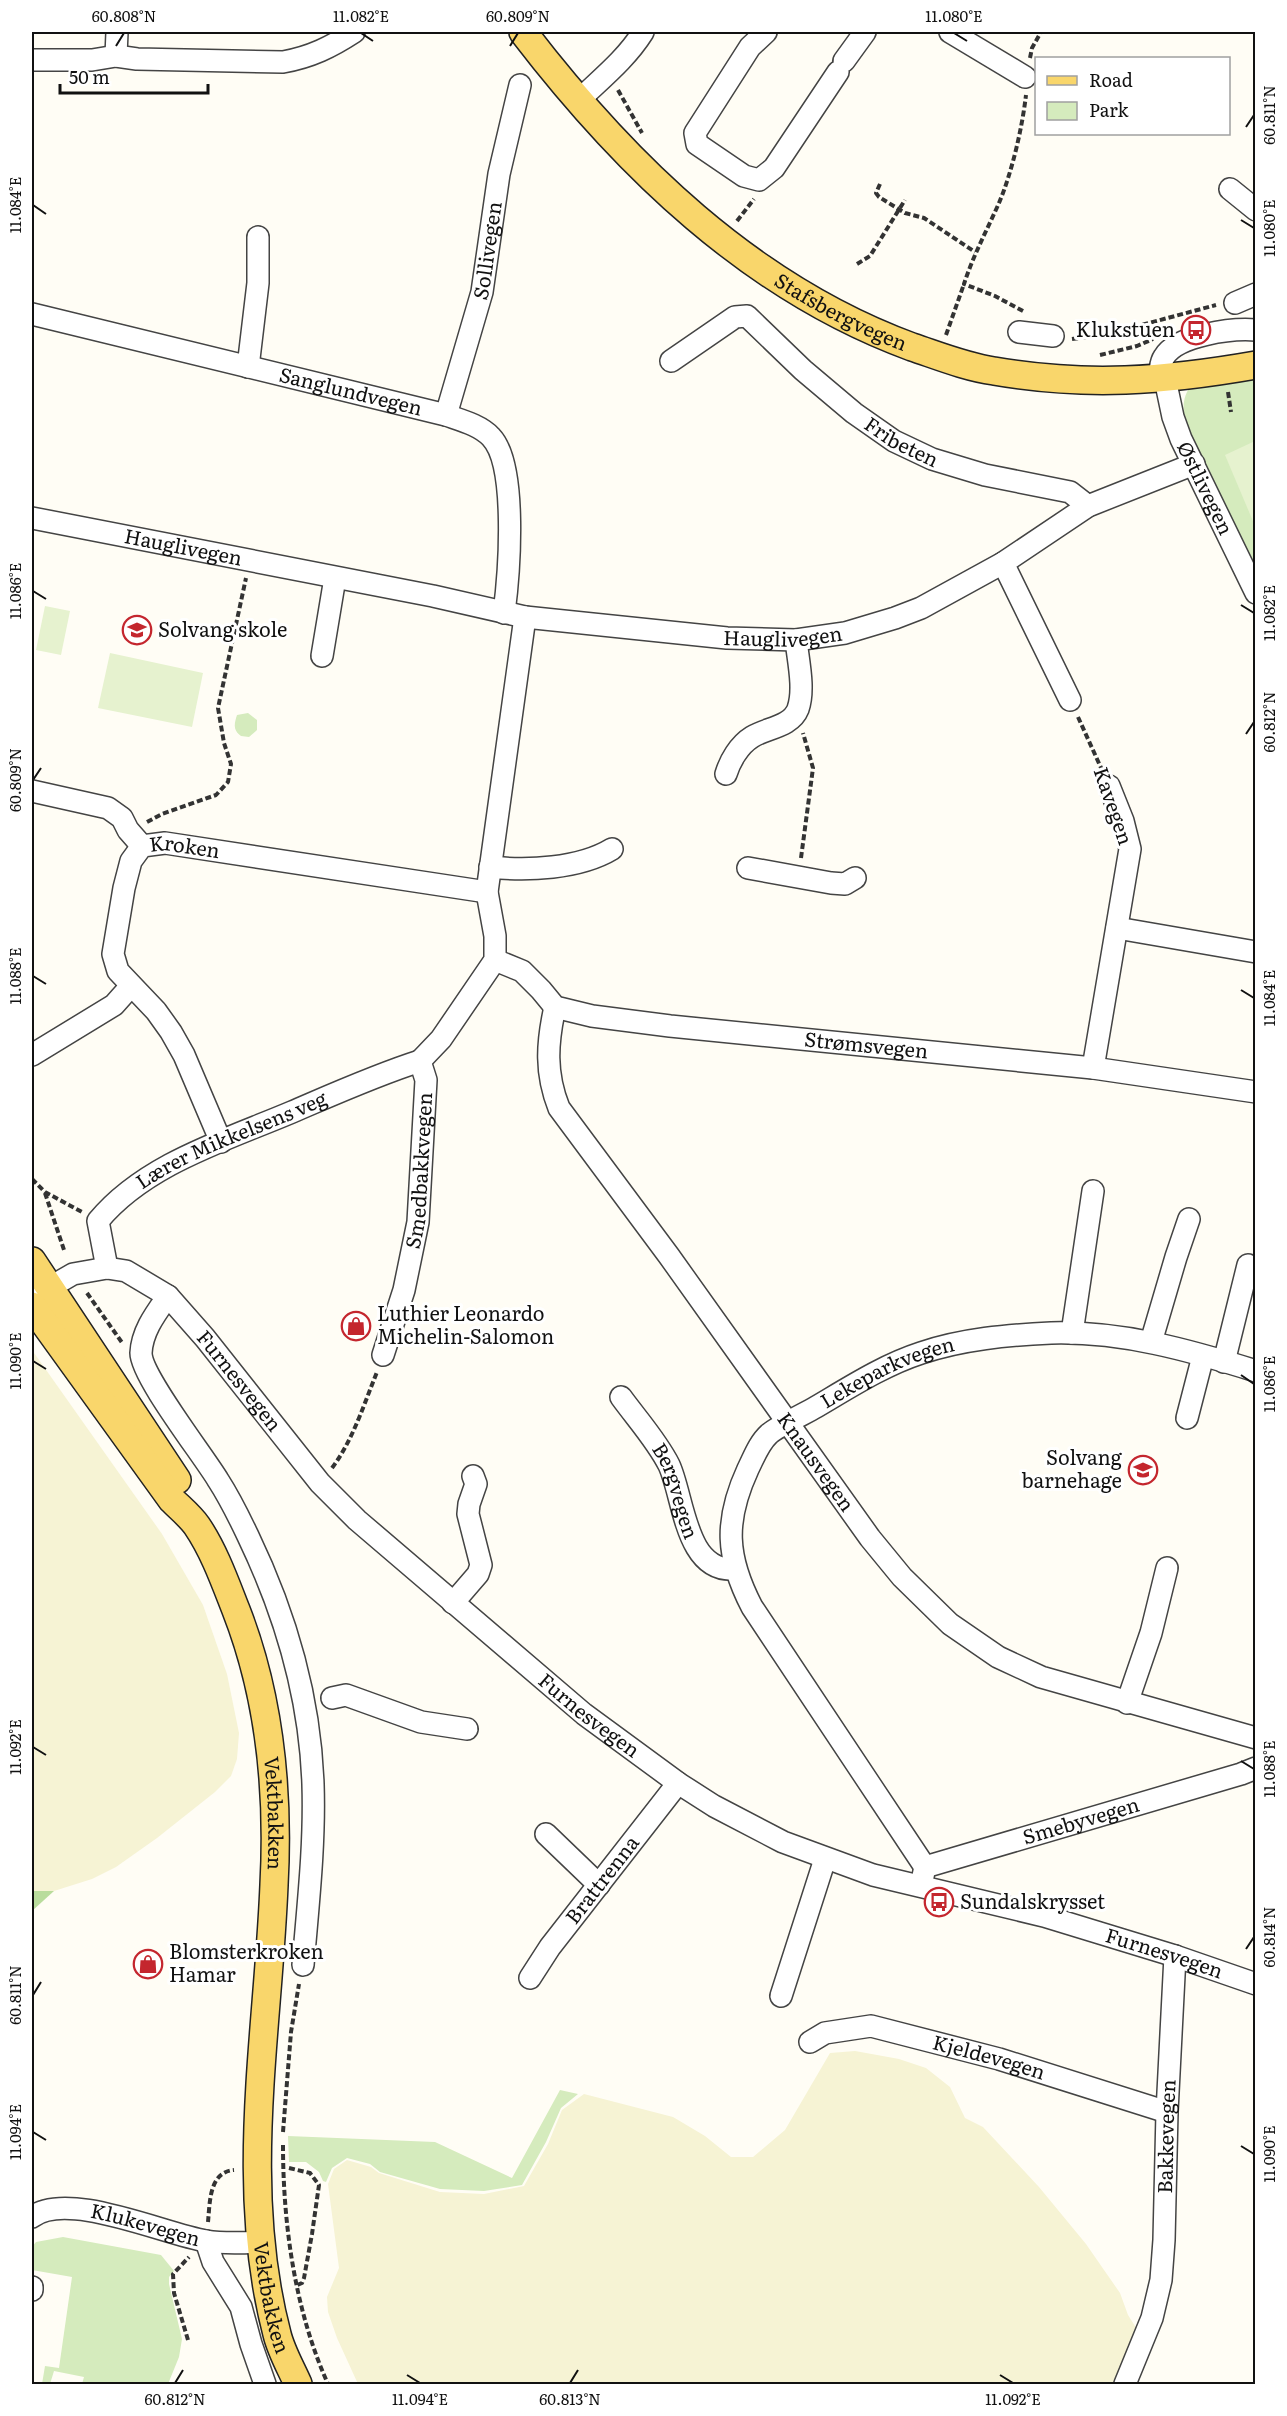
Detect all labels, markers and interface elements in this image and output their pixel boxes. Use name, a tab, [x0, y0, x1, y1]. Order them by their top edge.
text: 60.808°N	[92, 4, 156, 27]
text: 11.082°E	[333, 4, 389, 27]
text: 60.809°N	[486, 4, 550, 27]
text: 11.080°E	[925, 4, 983, 27]
scale bar	[60, 57, 208, 95]
legend	[1035, 57, 1230, 135]
text: 50 m	[69, 63, 110, 90]
text: Road	[1089, 66, 1133, 93]
text: 60.811°N	[1257, 85, 1280, 145]
text: Park	[1089, 96, 1130, 123]
text: 11.084°E	[3, 177, 26, 233]
street label: Sollivegen	[464, 199, 508, 303]
text: 11.080°E	[1257, 199, 1280, 257]
street label: Stafsbergvegen	[770, 264, 912, 357]
place label: Klukstuen	[1076, 313, 1175, 343]
bus stop icon: Klukstuen	[1180, 314, 1212, 346]
street label: Sanglundvegen	[276, 358, 426, 422]
street label: Fribeten	[859, 408, 944, 473]
street label: Østlivegen	[1171, 435, 1242, 539]
street label: Hauglivegen	[122, 519, 245, 572]
text: 11.086°E	[3, 563, 26, 619]
text: 11.082°E	[1257, 585, 1280, 641]
place label: Solvang skole	[158, 613, 287, 643]
school or university icon: Solvang skole	[121, 614, 153, 646]
street label: Hauglivegen	[723, 617, 844, 653]
text: 60.812°N	[1257, 691, 1280, 753]
text: 60.809°N	[3, 748, 26, 812]
street label: Kavegen	[1088, 762, 1142, 848]
street label: Kroken	[147, 826, 222, 864]
text: 11.088°E	[3, 948, 26, 1004]
text: 11.084°E	[1257, 970, 1280, 1026]
street label: Strømsvegen	[803, 1022, 930, 1065]
street label: Lærer Mikkelsens veg	[129, 1081, 332, 1195]
street label: Smedbakkvegen	[396, 1091, 438, 1251]
place label: Luthier Leonardo Michelin-Salomon	[377, 1297, 554, 1350]
shop icon: Luthier Leonardo Michelin-Salomon	[340, 1310, 372, 1342]
street label: Furnesvegen	[191, 1322, 290, 1437]
street label: Lekeparkvegen	[814, 1327, 957, 1414]
text: 11.090°E	[3, 1333, 26, 1389]
text: 11.086°E	[1257, 1356, 1280, 1412]
street label: Knausvegen	[771, 1405, 863, 1517]
street label: Bergvegen	[646, 1436, 708, 1543]
place label: Solvang barnehage	[1021, 1441, 1123, 1494]
school or university icon: Solvang barnehage	[1127, 1454, 1159, 1486]
street label: Furnesvegen	[533, 1664, 647, 1763]
text: 11.092°E	[3, 1719, 26, 1775]
text: 11.088°E	[1257, 1741, 1280, 1797]
street label: Vektbakken	[258, 1755, 292, 1870]
street label: Smebyvegen	[1019, 1788, 1142, 1851]
street label: Brattrenna	[557, 1828, 645, 1929]
place label: Sundalskrysset	[960, 1885, 1105, 1915]
bus stop icon: Sundalskrysset	[923, 1886, 955, 1918]
text: 60.814°N	[1257, 1907, 1280, 1967]
street label: Furnesvegen	[1102, 1919, 1228, 1985]
place label: Blomsterkroken Hamar	[169, 1935, 324, 1988]
shop icon: Blomsterkroken Hamar	[132, 1948, 164, 1980]
text: 60.811°N	[3, 1965, 26, 2025]
street label: Kjeldevegen	[930, 2026, 1050, 2086]
street label: Bakkevegen	[1148, 2079, 1182, 2194]
text: 11.094°E	[3, 2104, 26, 2160]
text: 11.090°E	[1257, 2126, 1280, 2182]
street label: Klukevegen	[88, 2194, 204, 2252]
street label: Vektbakken	[248, 2240, 299, 2357]
text: 60.812°N	[144, 2387, 206, 2410]
text: 11.094°E	[392, 2387, 448, 2410]
text: 60.813°N	[539, 2387, 601, 2410]
text: 11.092°E	[985, 2387, 1041, 2410]

